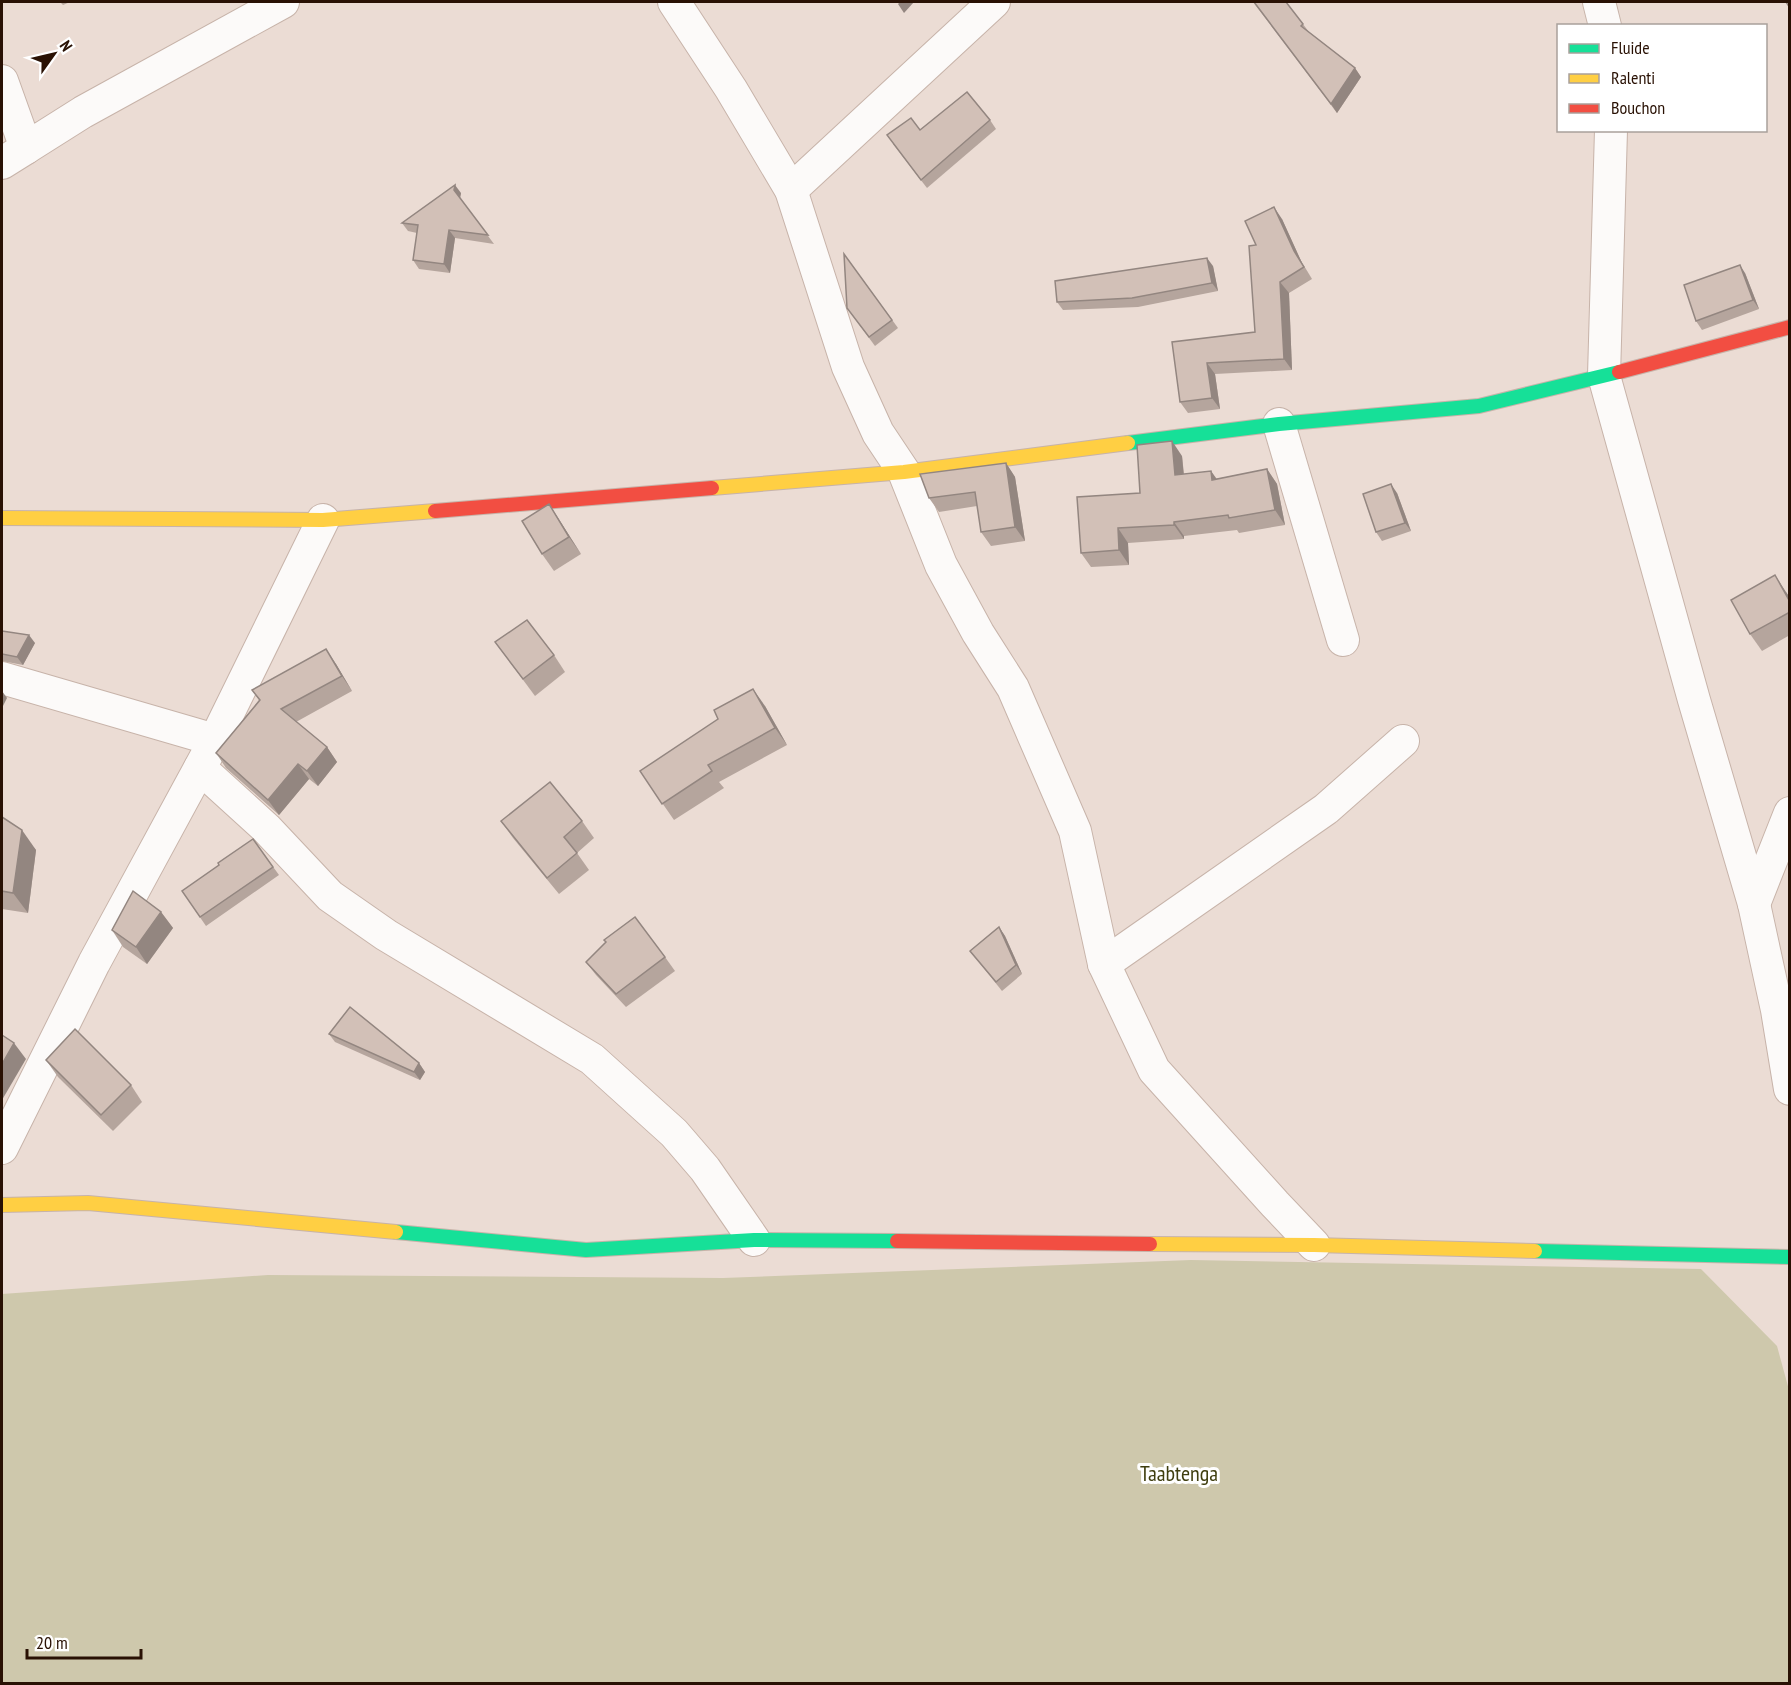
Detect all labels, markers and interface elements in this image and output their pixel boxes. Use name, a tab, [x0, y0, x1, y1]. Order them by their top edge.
north arrow	[24, 24, 84, 84]
legend	[1557, 24, 1767, 132]
text: N	[56, 36, 77, 55]
text: Fluide	[1611, 36, 1650, 59]
text: Ralenti	[1611, 66, 1655, 89]
text: Bouchon	[1611, 96, 1665, 119]
park label: Taabtenga	[1140, 1459, 1218, 1487]
scale bar	[27, 1622, 141, 1660]
text: 20 m	[36, 1631, 68, 1654]

